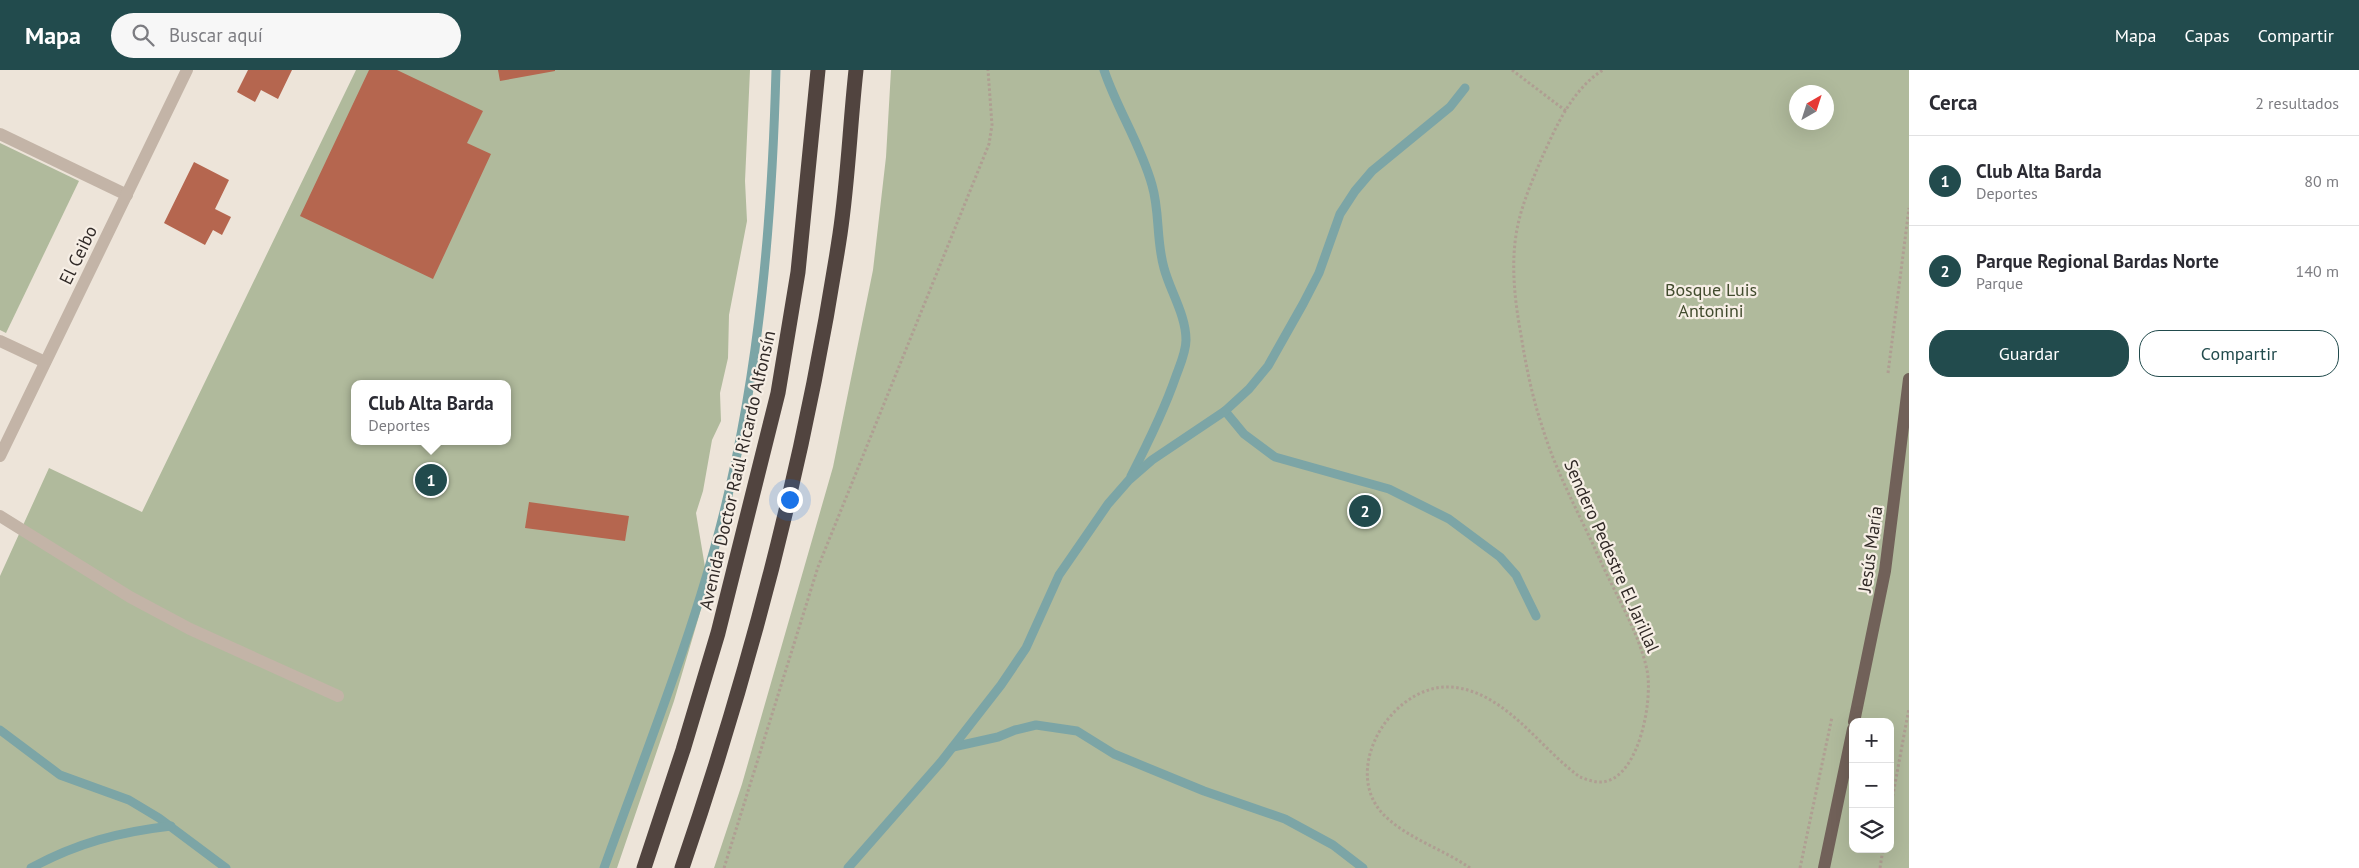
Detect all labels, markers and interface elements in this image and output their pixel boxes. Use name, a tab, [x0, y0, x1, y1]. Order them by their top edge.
search box	[111, 13, 461, 58]
text: Mapa	[25, 20, 81, 51]
icon: search	[129, 21, 157, 49]
text: Buscar aquí	[169, 23, 263, 47]
text: Mapa	[2115, 24, 2157, 47]
text: Capas	[2185, 24, 2230, 47]
text: Compartir	[2258, 24, 2334, 47]
north arrow	[1789, 85, 1834, 130]
text: Cerca	[1929, 89, 1978, 116]
text: 2 resultados	[2255, 93, 2339, 113]
text: Club Alta Barda	[1976, 159, 2102, 183]
text: 1	[1940, 171, 1950, 191]
text: 80 m	[2304, 171, 2339, 191]
text: Deportes	[1976, 183, 2038, 203]
street label: El Ceibo	[54, 222, 102, 288]
text: Parque Regional Bardas Norte	[1976, 249, 2219, 273]
text: 2	[1940, 261, 1950, 281]
text: 140 m	[2296, 261, 2339, 281]
text: Parque	[1976, 273, 2023, 293]
park label: Bosque Luis Antonini	[1665, 278, 1757, 322]
street label: Avenida Doctor Raúl Ricardo Alfonsín	[694, 328, 780, 612]
button: Guardar	[1929, 330, 2129, 377]
button: Compartir	[2139, 330, 2339, 377]
popup	[351, 380, 511, 445]
text: Club Alta Barda	[368, 391, 494, 415]
text: Deportes	[368, 415, 430, 435]
street label: Sendero Pedestre El Jarillal	[1559, 456, 1665, 657]
pin: 1	[415, 461, 447, 499]
your location	[777, 487, 803, 513]
pin: 2	[1349, 492, 1381, 530]
street label: Jesús María	[1852, 504, 1887, 595]
map controls	[1849, 718, 1894, 853]
button: +	[1849, 718, 1894, 763]
button: −	[1849, 763, 1894, 808]
button: layers	[1849, 808, 1894, 853]

